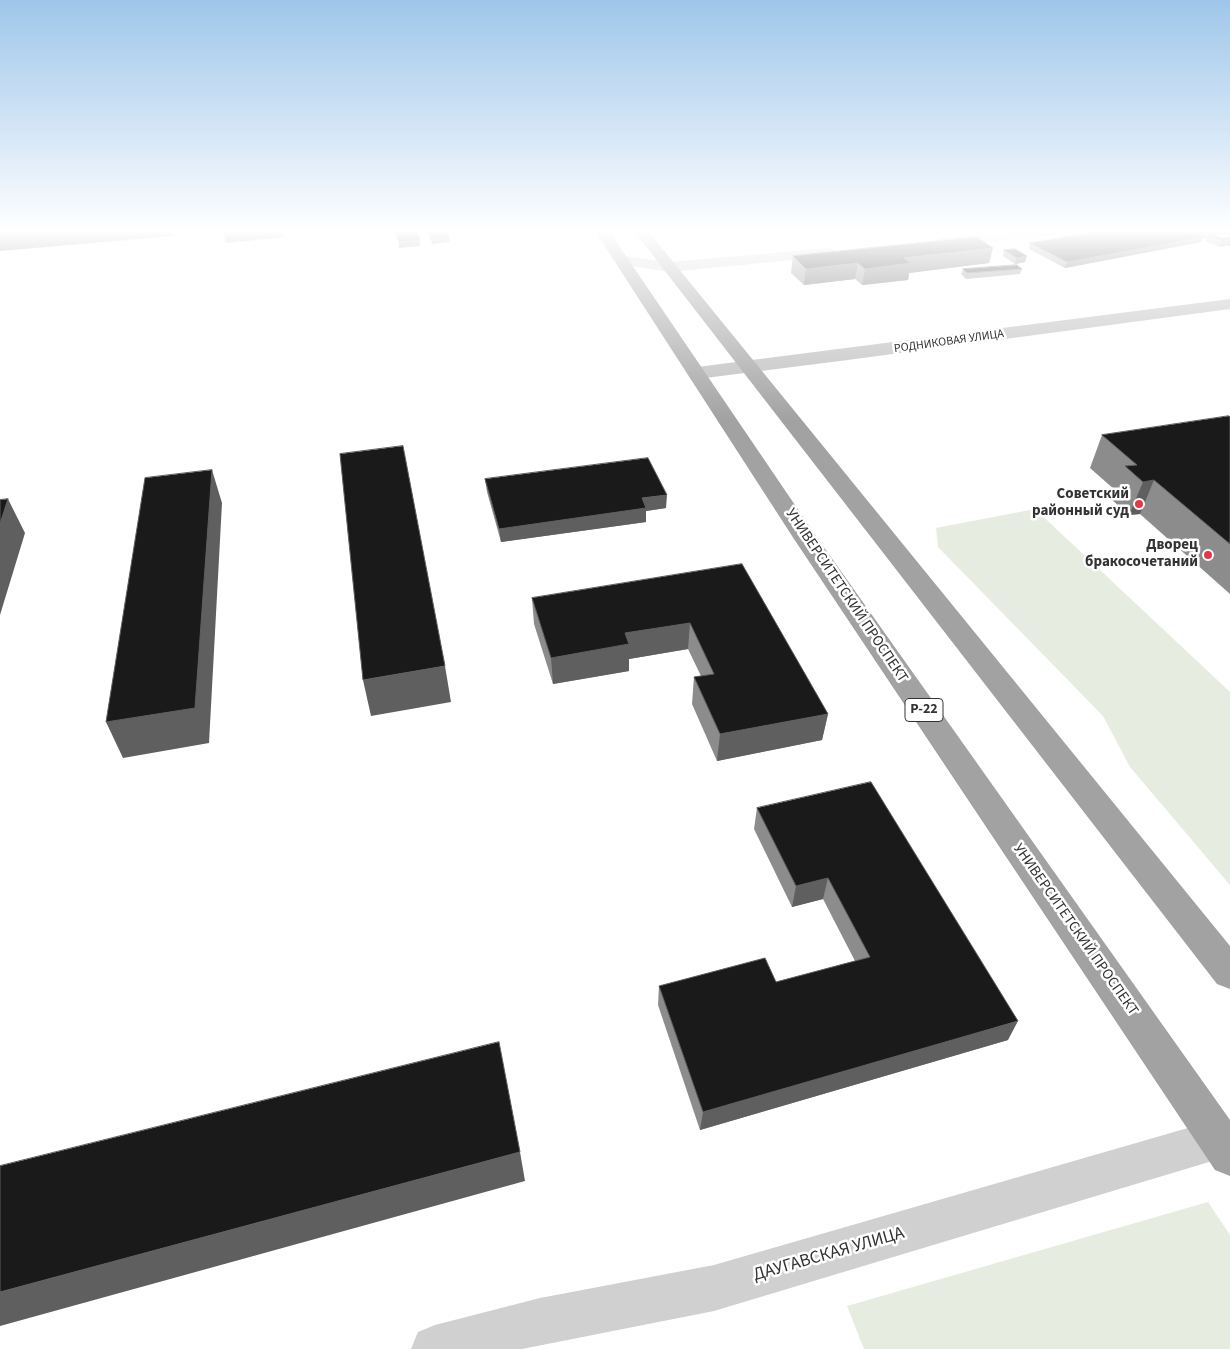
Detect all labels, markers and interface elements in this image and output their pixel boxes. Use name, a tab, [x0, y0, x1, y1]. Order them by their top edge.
street label: РОДНИКОВАЯ УЛИЦА	[893, 327, 1005, 357]
place label: Советский районный суд	[1032, 486, 1129, 521]
marker: Советский районный суд	[1133, 498, 1145, 510]
street label: УНИВЕРСИТЕТСКИЙ ПРОСПЕКТ	[781, 506, 911, 686]
place label: Дворец бракосочетаний	[1085, 537, 1198, 572]
marker: Дворец бракосочетаний	[1202, 549, 1214, 561]
road number: Р-22	[905, 698, 943, 722]
street label: УНИВЕРСИТЕТСКИЙ ПРОСПЕКТ	[1009, 841, 1141, 1019]
street label: ДАУГАВСКАЯ УЛИЦА	[751, 1223, 907, 1287]

